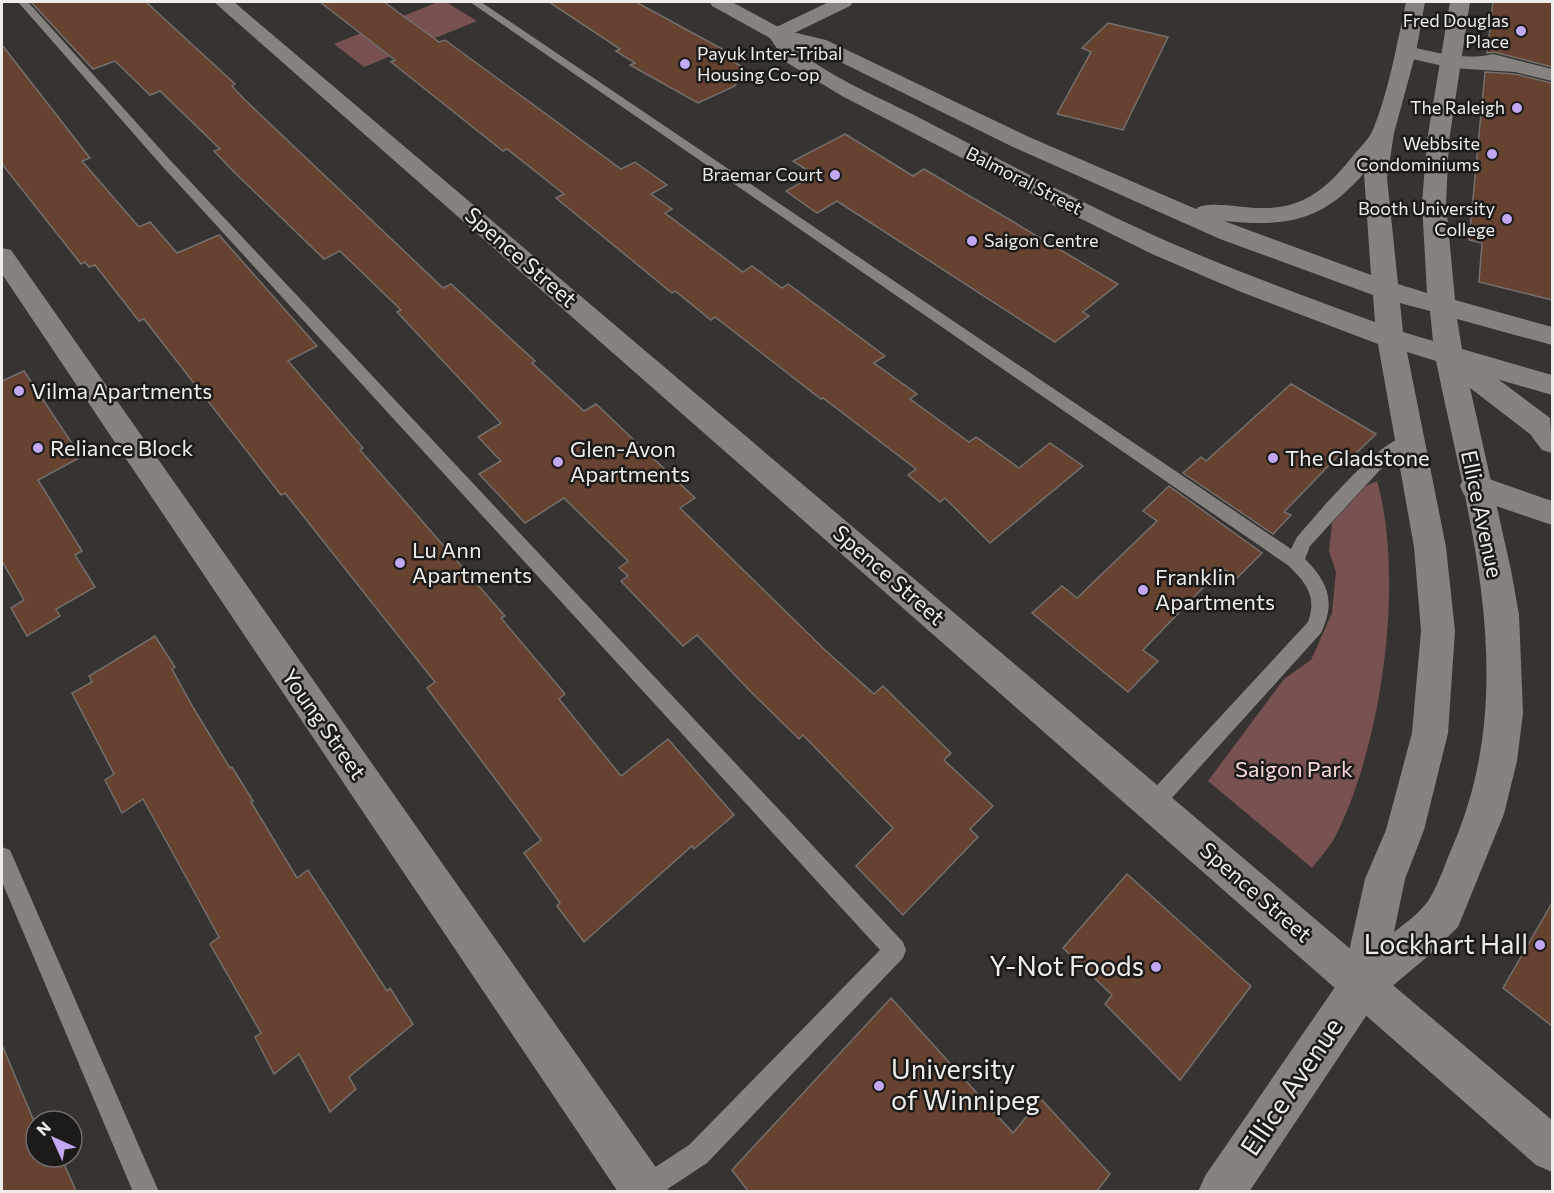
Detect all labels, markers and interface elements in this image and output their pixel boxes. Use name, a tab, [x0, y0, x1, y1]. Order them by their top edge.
place label: Fred Douglas Place	[1403, 9, 1509, 52]
marker: Fred Douglas Place	[1514, 24, 1528, 38]
place label: Payuk Inter-Tribal Housing Co-op	[697, 42, 842, 85]
marker: Payuk Inter-Tribal Housing Co-op	[678, 57, 692, 71]
place label: The Raleigh	[1410, 96, 1505, 118]
marker: The Raleigh	[1510, 101, 1524, 115]
place label: Webbsite Condominiums	[1356, 132, 1480, 175]
street label: Balmoral Street	[963, 141, 1086, 219]
marker: Webbsite Condominiums	[1485, 147, 1499, 161]
place label: Braemar Court	[702, 163, 823, 185]
marker: Braemar Court	[828, 168, 842, 182]
place label: Booth University College	[1358, 197, 1495, 240]
street label: Spence Street	[460, 201, 583, 312]
marker: Booth University College	[1500, 212, 1514, 226]
place label: Saigon Centre	[984, 229, 1099, 251]
marker: Saigon Centre	[965, 234, 979, 248]
place label: Vilma Apartments	[31, 377, 212, 404]
marker: Vilma Apartments	[12, 384, 26, 398]
place label: Reliance Block	[50, 434, 193, 461]
place label: Glen-Avon Apartments	[570, 435, 690, 487]
marker: Reliance Block	[31, 441, 45, 455]
place label: The Gladstone	[1285, 444, 1430, 471]
street label: Ellice Avenue	[1456, 448, 1509, 580]
marker: The Gladstone	[1266, 451, 1280, 465]
marker: Glen-Avon Apartments	[551, 455, 565, 469]
street label: Spence Street	[828, 519, 951, 630]
place label: Lu Ann Apartments	[412, 536, 532, 588]
marker: Lu Ann Apartments	[393, 556, 407, 570]
place label: Franklin Apartments	[1155, 563, 1275, 615]
marker: Franklin Apartments	[1136, 583, 1150, 597]
street label: Young Street	[276, 663, 372, 784]
park label: Saigon Park	[1235, 755, 1353, 782]
street label: Spence Street	[1195, 836, 1318, 947]
place label: Lockhart Hall	[1364, 927, 1528, 960]
marker: Lockhart Hall	[1533, 938, 1547, 952]
place label: Y-Not Foods	[989, 949, 1144, 982]
marker: Y-Not Foods	[1149, 960, 1163, 974]
street label: Ellice Avenue	[1232, 1011, 1349, 1161]
place label: University of Winnipeg	[891, 1052, 1040, 1116]
marker: University of Winnipeg	[872, 1079, 886, 1093]
north arrow	[24, 1109, 84, 1169]
text: N	[32, 1117, 54, 1139]

